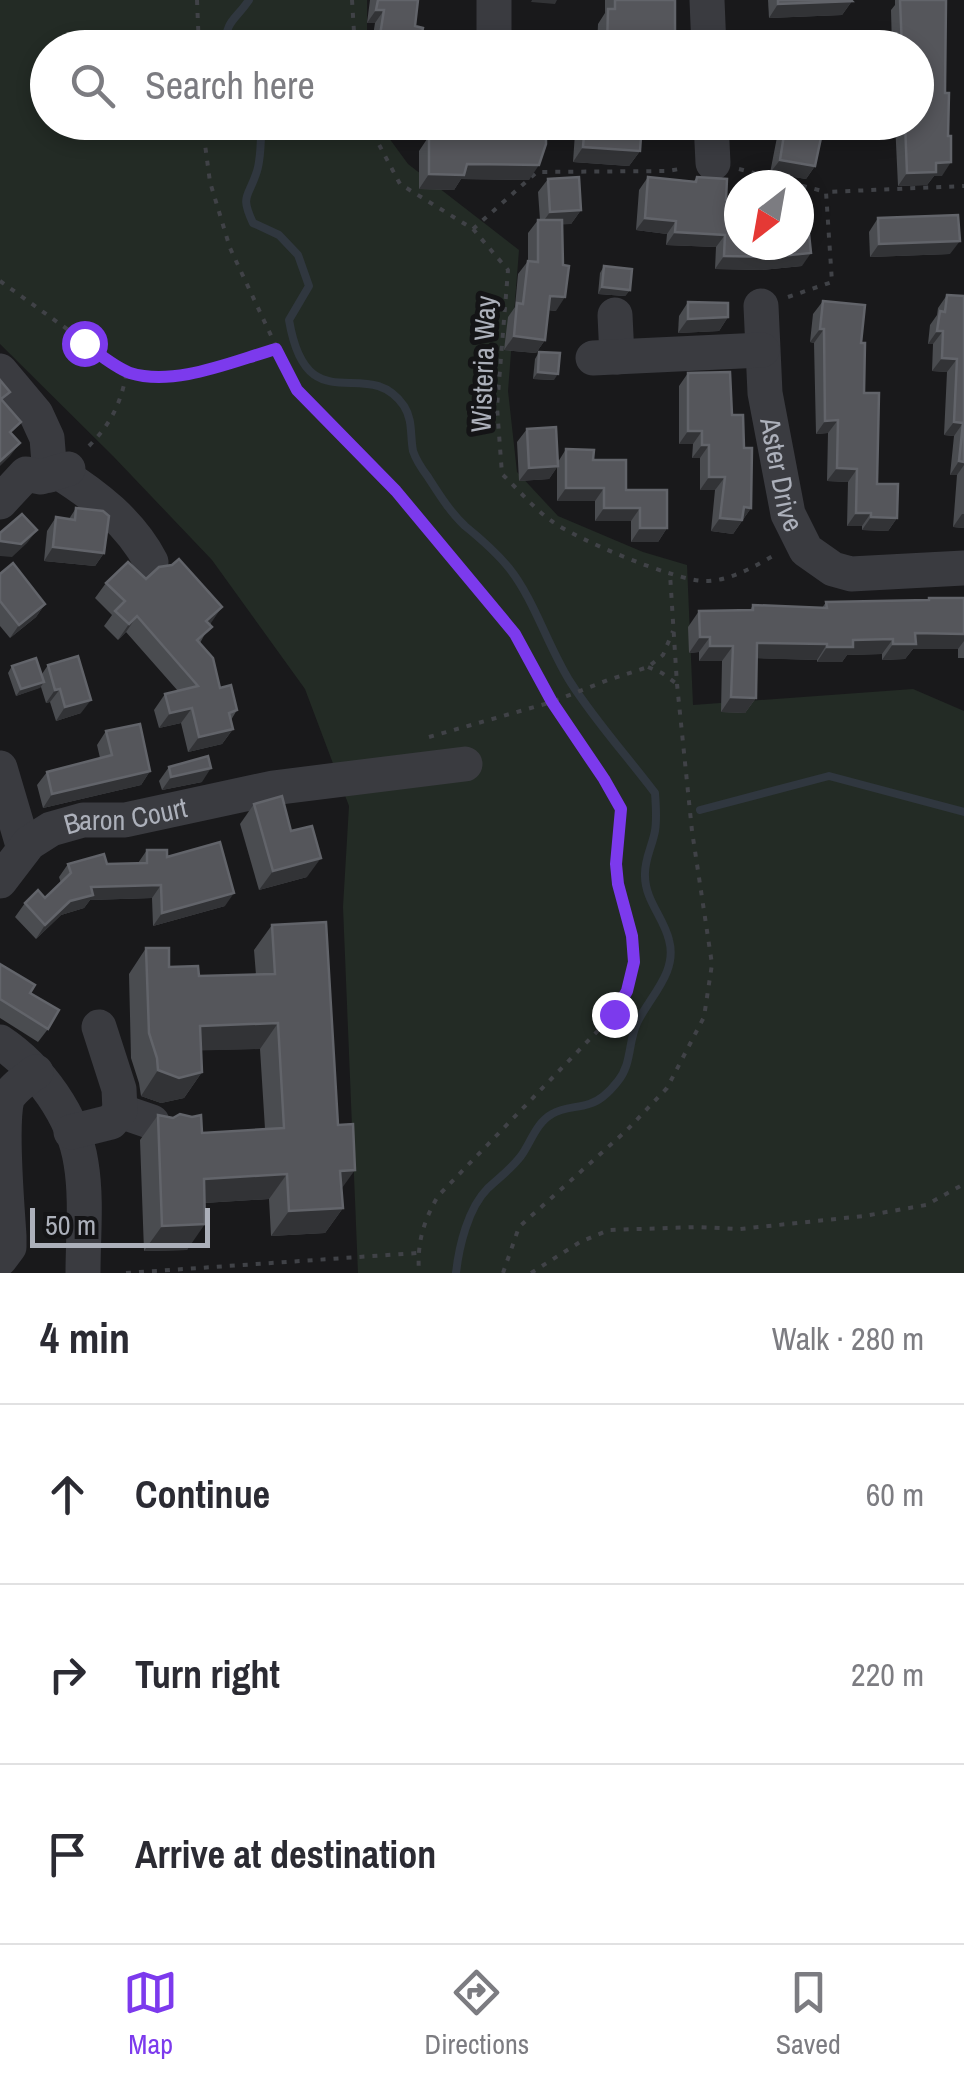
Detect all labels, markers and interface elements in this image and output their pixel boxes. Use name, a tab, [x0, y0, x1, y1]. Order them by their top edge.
search box	[30, 30, 934, 140]
icon: search	[65, 58, 120, 113]
text: Search here	[145, 60, 315, 111]
north arrow	[724, 170, 814, 260]
street label: Wisteria Way	[462, 294, 504, 433]
route start	[62, 321, 108, 367]
street label: Aster Drive	[751, 413, 813, 538]
street label: Baron Court	[59, 788, 190, 843]
route end	[592, 992, 638, 1038]
scale bar	[30, 1203, 210, 1248]
text: 50 m	[45, 1206, 96, 1244]
text: 4 min	[40, 1310, 130, 1366]
text: Walk · 280 m	[772, 1317, 924, 1360]
icon: ahead	[40, 1467, 95, 1522]
text: Continue	[135, 1469, 270, 1520]
text: 60 m	[866, 1473, 924, 1516]
icon: right	[40, 1647, 95, 1702]
text: Turn right	[135, 1649, 280, 1700]
text: 220 m	[851, 1653, 924, 1696]
icon: arrive	[40, 1827, 95, 1882]
text: Arrive at destination	[135, 1829, 436, 1880]
tab: Map	[123, 1965, 178, 2063]
tab: Directions	[425, 1965, 529, 2063]
tab: Saved	[776, 1965, 841, 2063]

